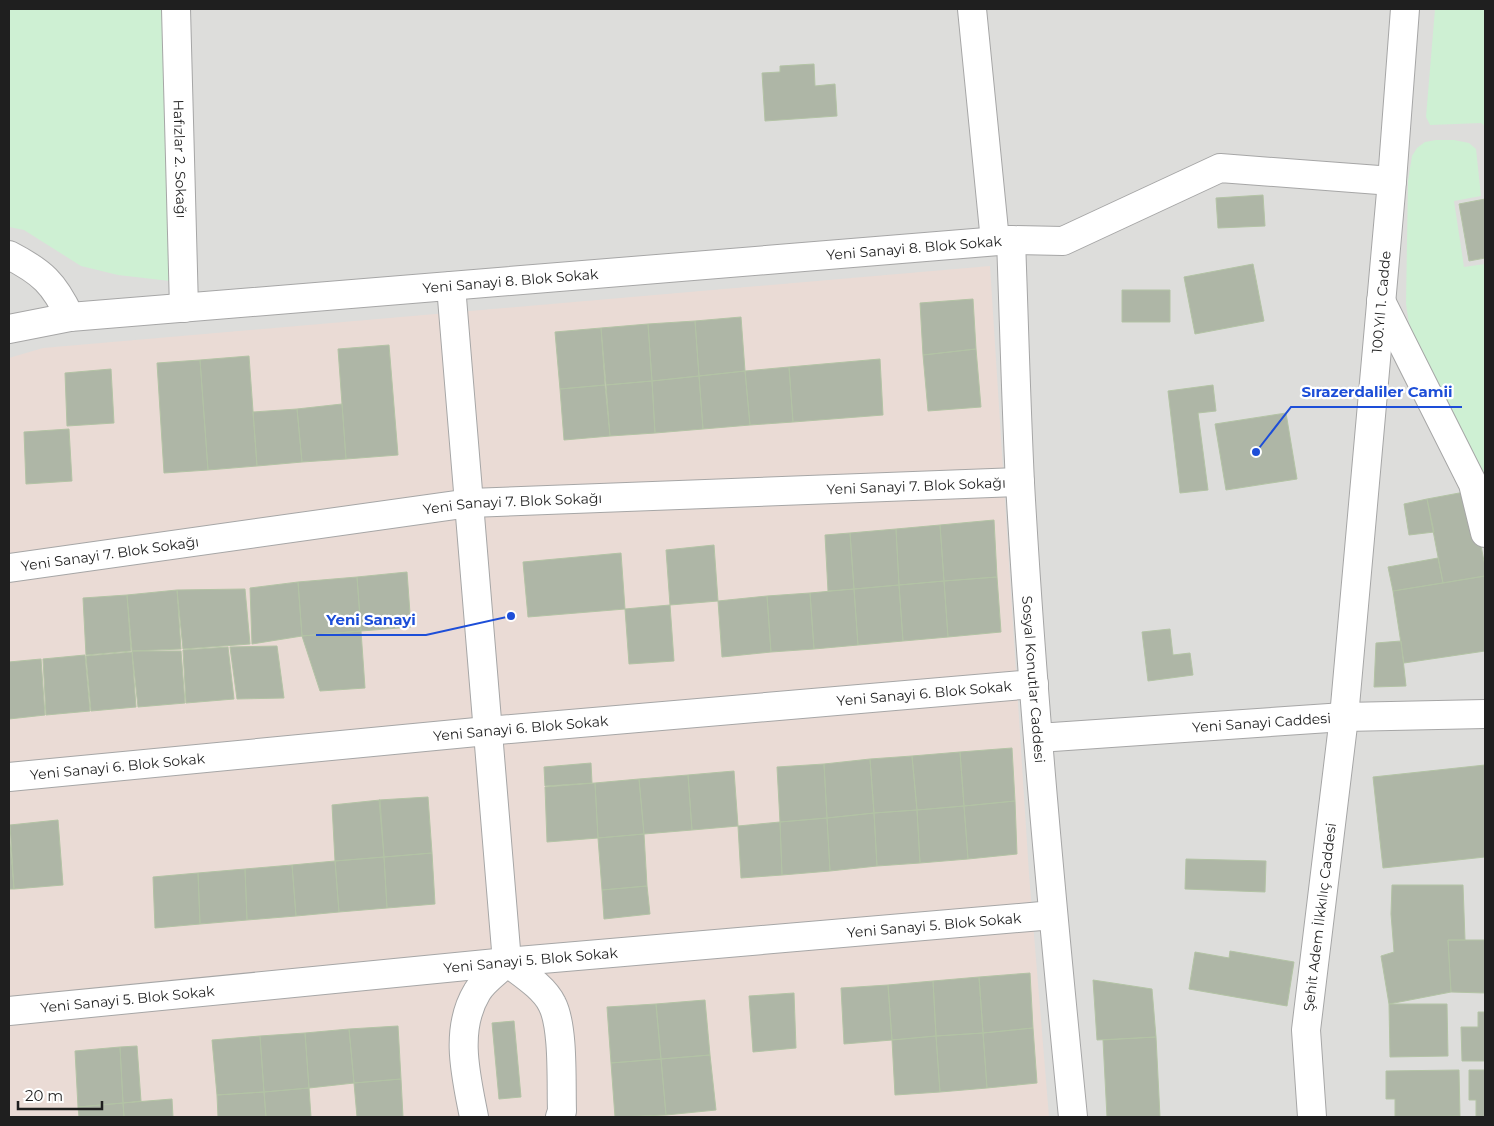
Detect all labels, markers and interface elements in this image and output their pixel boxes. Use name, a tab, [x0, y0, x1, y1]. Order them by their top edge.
street label: Hafızlar 2. Sokağı	[169, 99, 191, 219]
street label: Yeni Sanayi 8. Blok Sokak	[826, 232, 1003, 264]
street label: 100.Yıl 1. Cadde	[1368, 250, 1395, 354]
street label: Yeni Sanayi 8. Blok Sokak	[422, 265, 599, 297]
callout: Sırazerdaliler Camii	[1291, 377, 1462, 407]
text: Sırazerdaliler Camii	[1301, 382, 1453, 401]
street label: Yeni Sanayi 7. Blok Sokağı	[826, 474, 1006, 498]
street label: Yeni Sanayi 7. Blok Sokağı	[422, 489, 602, 519]
street label: Yeni Sanayi 7. Blok Sokağı	[20, 532, 200, 575]
street label: Sosyal Konutlar Caddesi	[1018, 595, 1049, 764]
callout: Yeni Sanayi	[316, 605, 426, 635]
text: Yeni Sanayi	[325, 610, 416, 629]
street label: Yeni Sanayi 6. Blok Sokak	[836, 677, 1013, 710]
street label: Yeni Sanayi Caddesi	[1191, 709, 1331, 736]
street label: Yeni Sanayi 6. Blok Sokak	[432, 712, 610, 745]
street label: Yeni Sanayi 6. Blok Sokak	[29, 749, 206, 784]
street label: Şehit Adem İlkkılıç Caddesi	[1299, 822, 1340, 1012]
street label: Yeni Sanayi 5. Blok Sokak	[846, 909, 1023, 942]
street label: Yeni Sanayi 5. Blok Sokak	[443, 943, 619, 977]
street label: Yeni Sanayi 5. Blok Sokak	[40, 982, 216, 1017]
scale bar	[18, 1078, 101, 1110]
text: 20 m	[25, 1086, 63, 1105]

